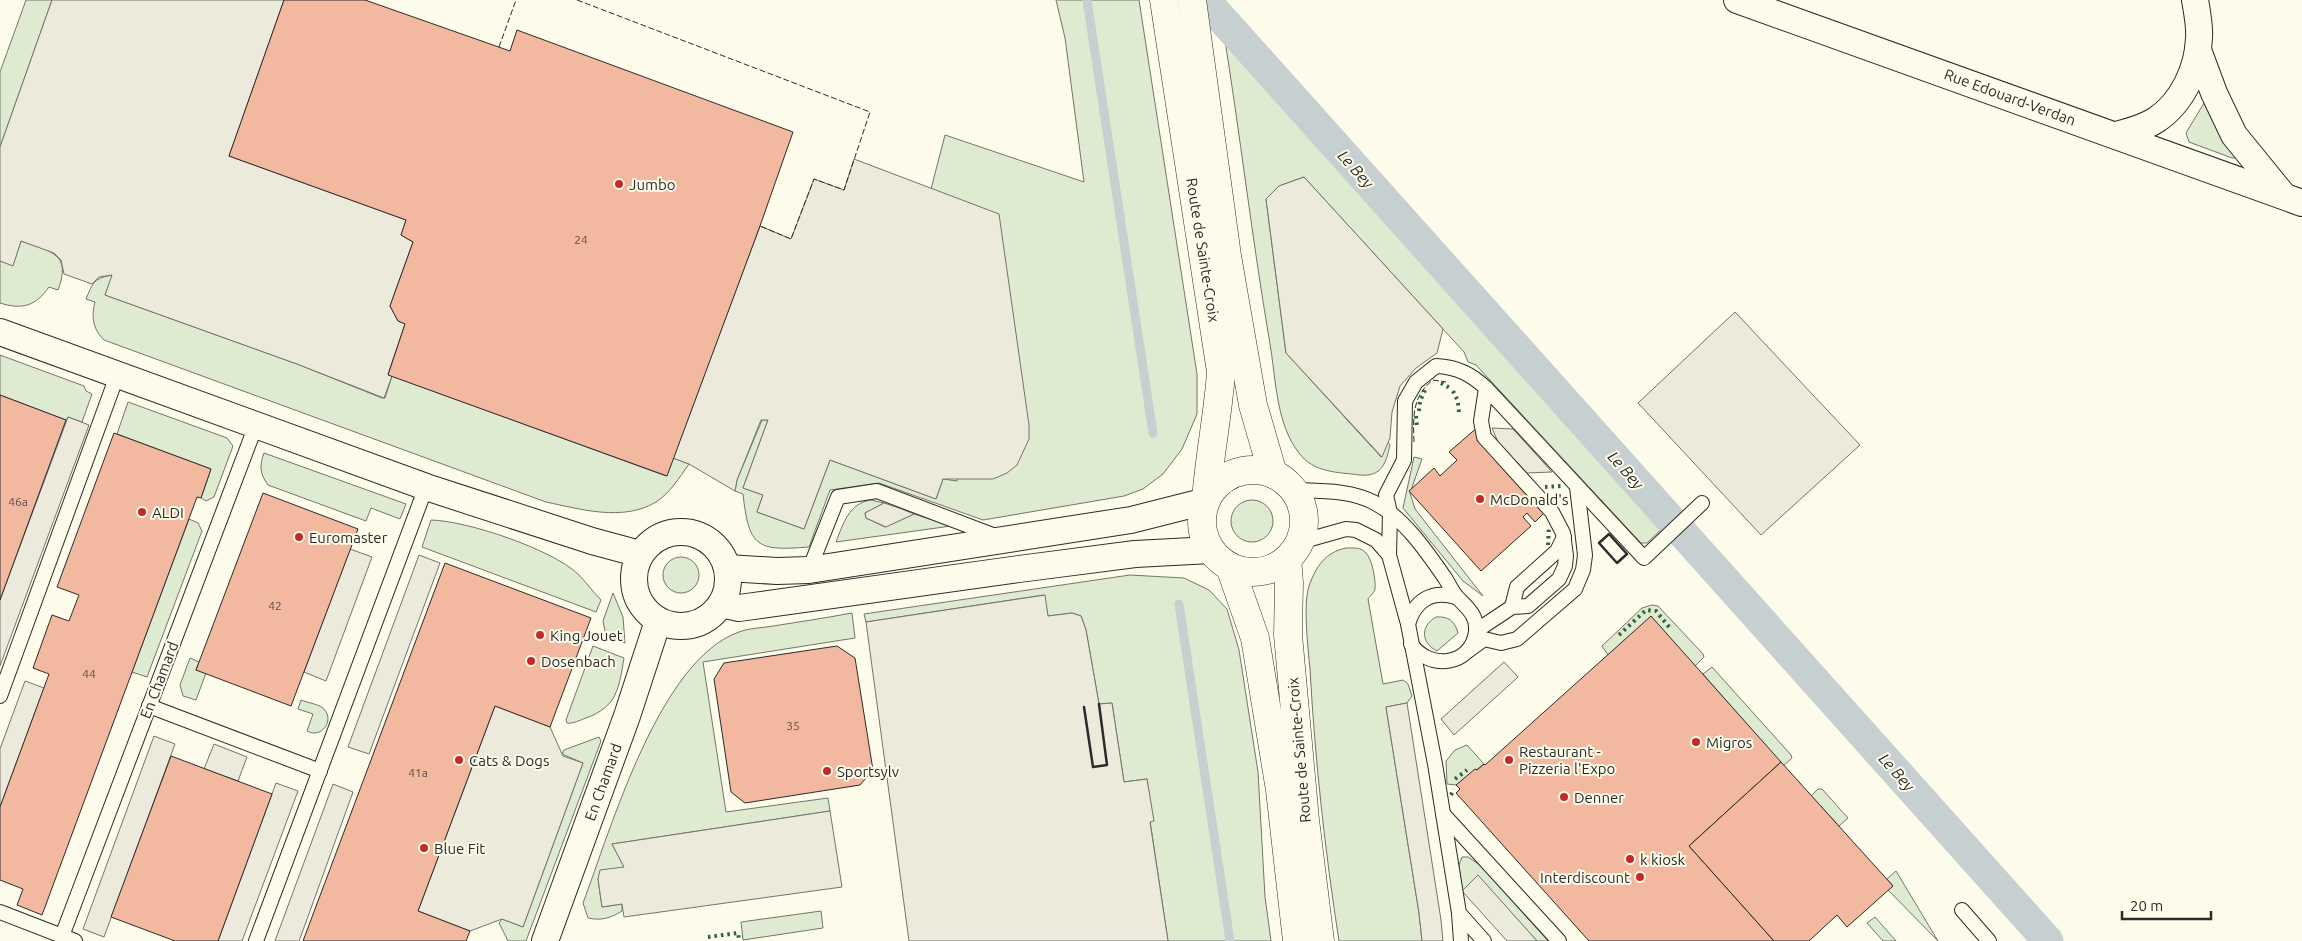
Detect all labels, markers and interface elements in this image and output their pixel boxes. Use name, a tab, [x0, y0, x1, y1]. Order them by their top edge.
street label: Rue Edouard-Verdan	[1942, 65, 2078, 129]
water label: Le Bey	[1334, 146, 1378, 192]
place label: Jumbo	[629, 176, 675, 193]
street label: Route de Sainte-Croix	[1183, 177, 1223, 324]
marker: Jumbo	[613, 178, 625, 190]
house number: 24	[574, 233, 588, 246]
water label: Le Bey	[1604, 447, 1648, 493]
place label: McDonald's	[1490, 491, 1568, 508]
marker: McDonald's	[1474, 493, 1486, 505]
house number: 46a	[8, 495, 28, 508]
place label: ALDI	[152, 504, 184, 521]
marker: ALDI	[136, 506, 148, 518]
place label: Euromaster	[309, 529, 388, 546]
marker: Euromaster	[293, 531, 305, 543]
house number: 42	[268, 599, 282, 612]
place label: King Jouet	[550, 627, 623, 644]
marker: King Jouet	[534, 629, 546, 641]
street label: En Chamard	[137, 639, 181, 721]
place label: Dosenbach	[541, 653, 616, 670]
marker: Dosenbach	[525, 655, 537, 667]
house number: 44	[82, 667, 96, 680]
street label: Route de Sainte-Croix	[1284, 676, 1314, 823]
house number: 35	[786, 719, 800, 732]
place label: Migros	[1706, 734, 1752, 751]
marker: Migros	[1690, 736, 1702, 748]
street label: En Chamard	[581, 741, 625, 823]
place label: Restaurant - Pizzeria l'Expo	[1519, 743, 1615, 777]
water label: Le Bey	[1875, 749, 1919, 795]
place label: Cats & Dogs	[469, 752, 550, 769]
marker: Cats & Dogs	[453, 754, 465, 766]
marker: Restaurant - Pizzeria l'Expo	[1503, 754, 1515, 766]
place label: Sportsylv	[837, 763, 900, 780]
marker: Sportsylv	[821, 765, 833, 777]
house number: 41a	[408, 766, 428, 779]
place label: Denner	[1574, 789, 1624, 806]
marker: Denner	[1558, 791, 1570, 803]
place label: Blue Fit	[434, 840, 485, 857]
marker: Blue Fit	[418, 842, 430, 854]
place label: k kiosk	[1640, 851, 1686, 868]
marker: k kiosk	[1624, 853, 1636, 865]
place label: Interdiscount	[1540, 869, 1630, 886]
marker: Interdiscount	[1634, 871, 1646, 883]
scale bar	[2122, 888, 2211, 920]
text: 20 m	[2130, 897, 2163, 914]

